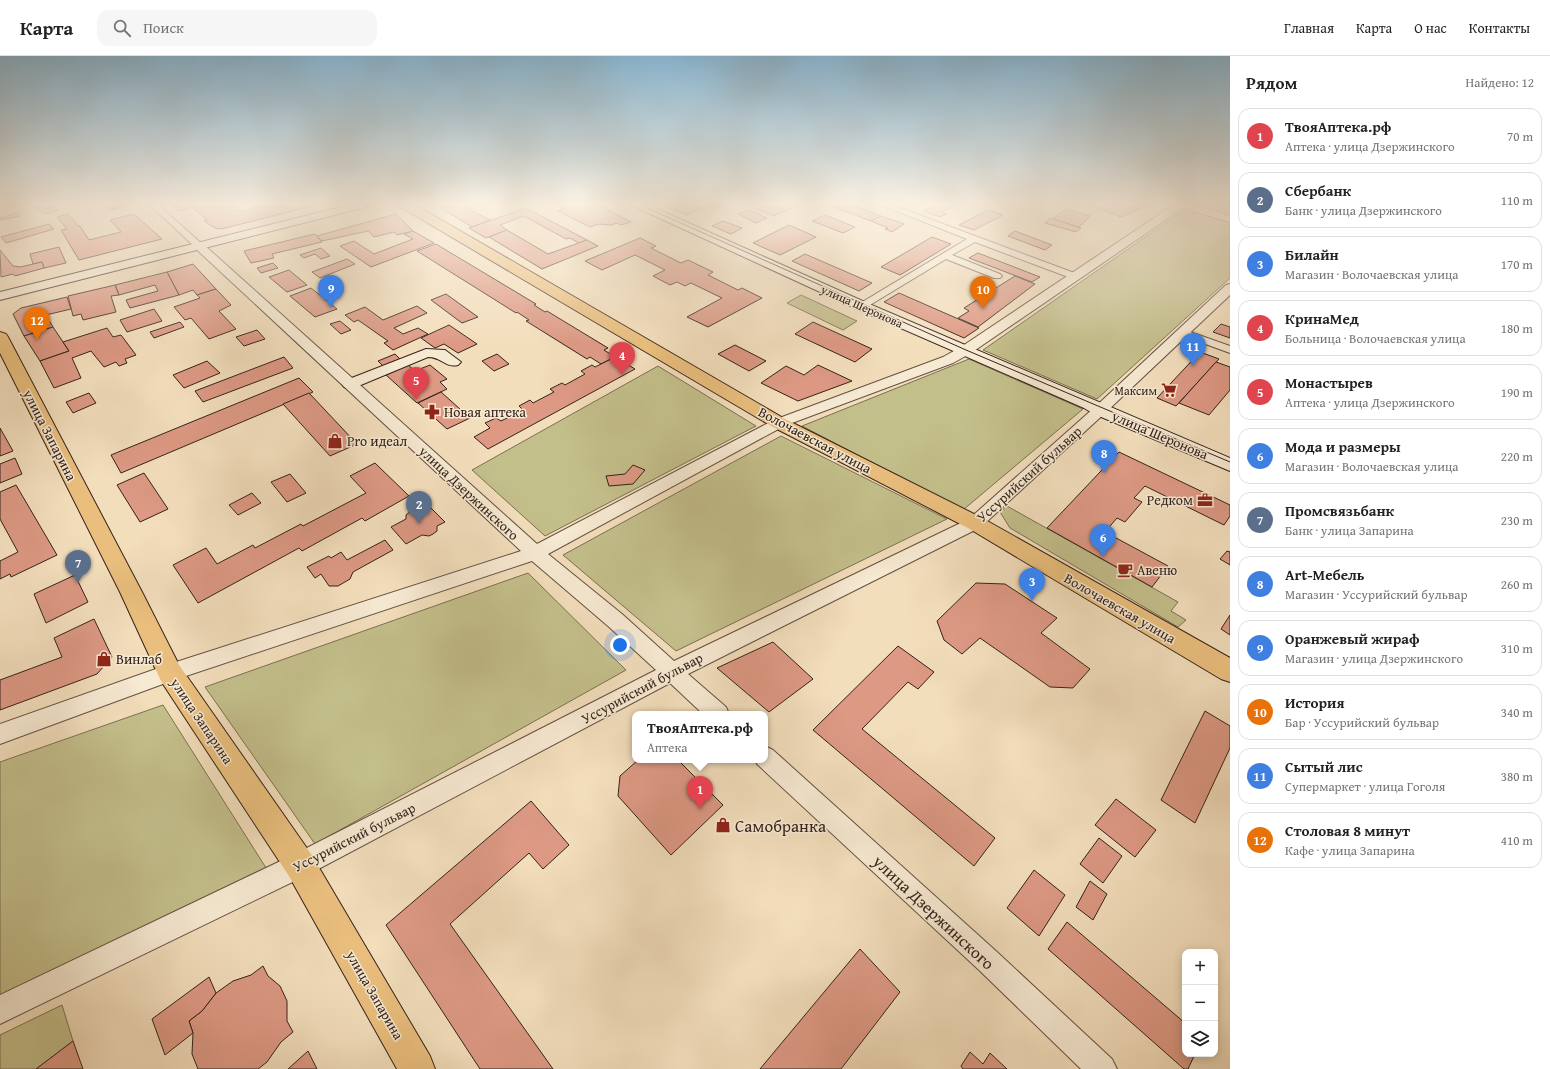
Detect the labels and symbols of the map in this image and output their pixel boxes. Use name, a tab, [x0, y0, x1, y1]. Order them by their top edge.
pin: 9	[318, 275, 344, 308]
pin: 10	[970, 276, 996, 309]
street label: улица Шеронова	[817, 280, 906, 332]
pin: 12	[24, 307, 50, 340]
pin: 11	[1180, 333, 1206, 366]
pin: 4	[609, 342, 635, 375]
pin: 5	[403, 367, 429, 400]
supermarket icon: Максим	[1160, 381, 1178, 399]
place label: Максим	[1115, 382, 1157, 399]
street label: улица Запарина	[18, 385, 82, 484]
place label: Новая аптека	[444, 402, 526, 422]
street label: Волочаевская улица	[755, 402, 875, 478]
pharmacy icon: Новая аптека	[423, 403, 441, 421]
street label: улица Шеронова	[1108, 405, 1211, 464]
street label: Уссурийский бульвар	[972, 421, 1086, 527]
place label: Pro идеал	[347, 431, 407, 451]
shop icon: Pro идеал	[326, 432, 344, 450]
pin: 8	[1091, 440, 1117, 473]
street label: улица Дзержинского	[414, 441, 524, 545]
place label: Редком	[1147, 490, 1193, 510]
pin: 2	[406, 491, 432, 524]
office icon: Редком	[1196, 491, 1214, 509]
pin: 6	[1090, 524, 1116, 557]
pin: 7	[65, 550, 91, 583]
place label: Авеню	[1137, 560, 1177, 580]
cafe icon: Авеню	[1116, 561, 1134, 579]
pin: 3	[1019, 568, 1045, 601]
street label: Волочаевская улица	[1061, 568, 1180, 648]
your location	[610, 635, 630, 655]
street label: Уссурийский бульвар	[578, 647, 707, 729]
place label: Винлаб	[116, 649, 162, 669]
shop icon: Винлаб	[95, 650, 113, 668]
street label: улица Запарина	[165, 673, 238, 768]
pin: 1	[687, 776, 713, 809]
street label: Уссурийский бульвар	[289, 797, 419, 877]
place label: Самобранка	[735, 813, 826, 838]
shop icon: Самобранка	[714, 816, 732, 834]
street label: улица Дзержинского	[867, 848, 1001, 975]
street label: улица Запарина	[341, 946, 409, 1044]

